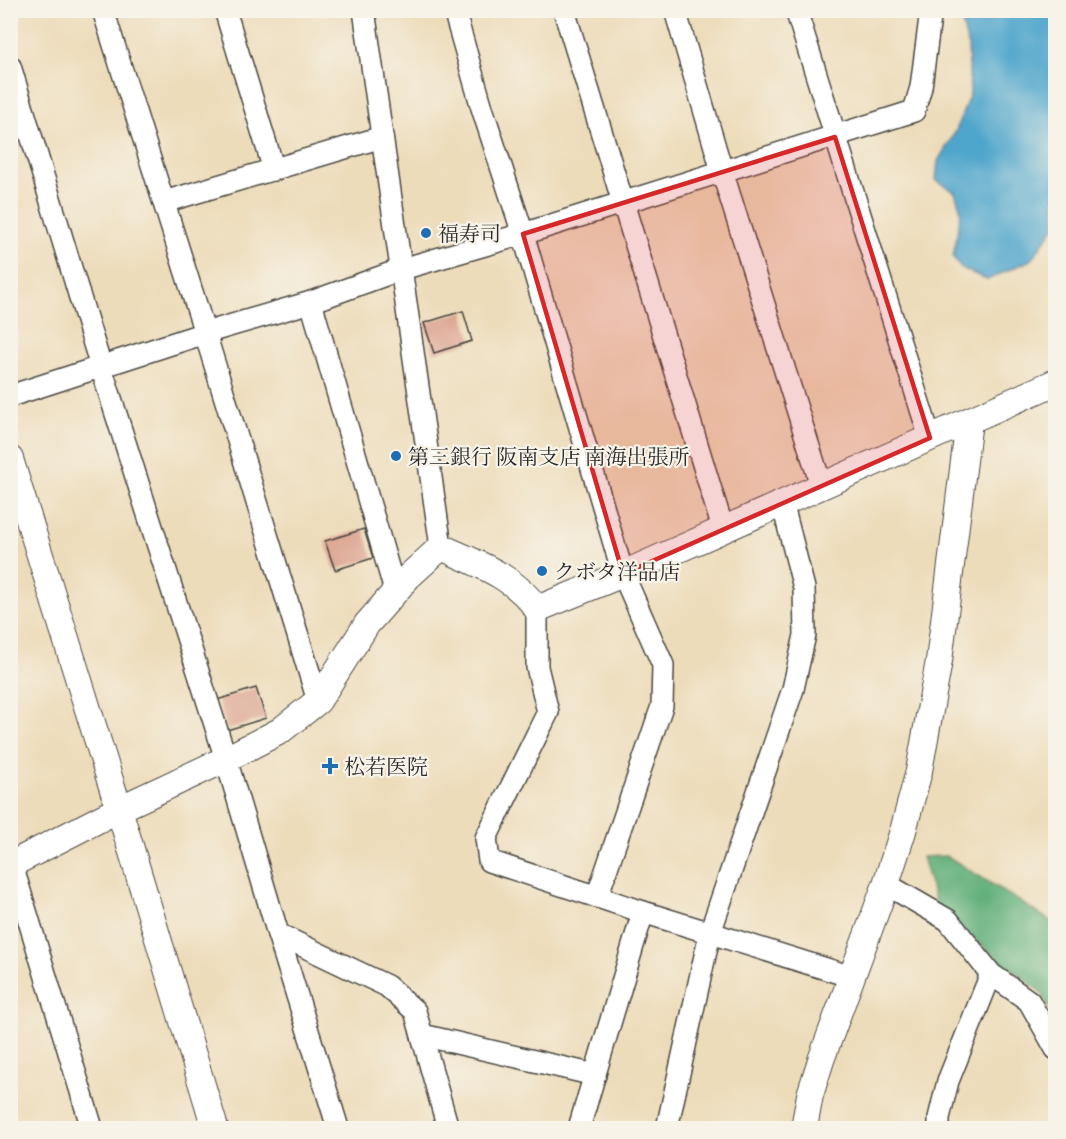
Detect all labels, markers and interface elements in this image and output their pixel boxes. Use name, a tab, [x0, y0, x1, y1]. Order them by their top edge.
place label: 福寿司	[438, 220, 501, 247]
marker: 福寿司	[419, 226, 433, 240]
place label: 第三銀行 阪南支店 南海出張所	[408, 443, 689, 470]
marker: 第三銀行 阪南支店 南海出張所	[389, 449, 403, 463]
place label: クボタ洋品店	[554, 558, 680, 585]
marker: クボタ洋品店	[535, 564, 549, 578]
place label: 松若医院	[344, 753, 428, 780]
marker: 松若医院	[321, 757, 339, 775]

